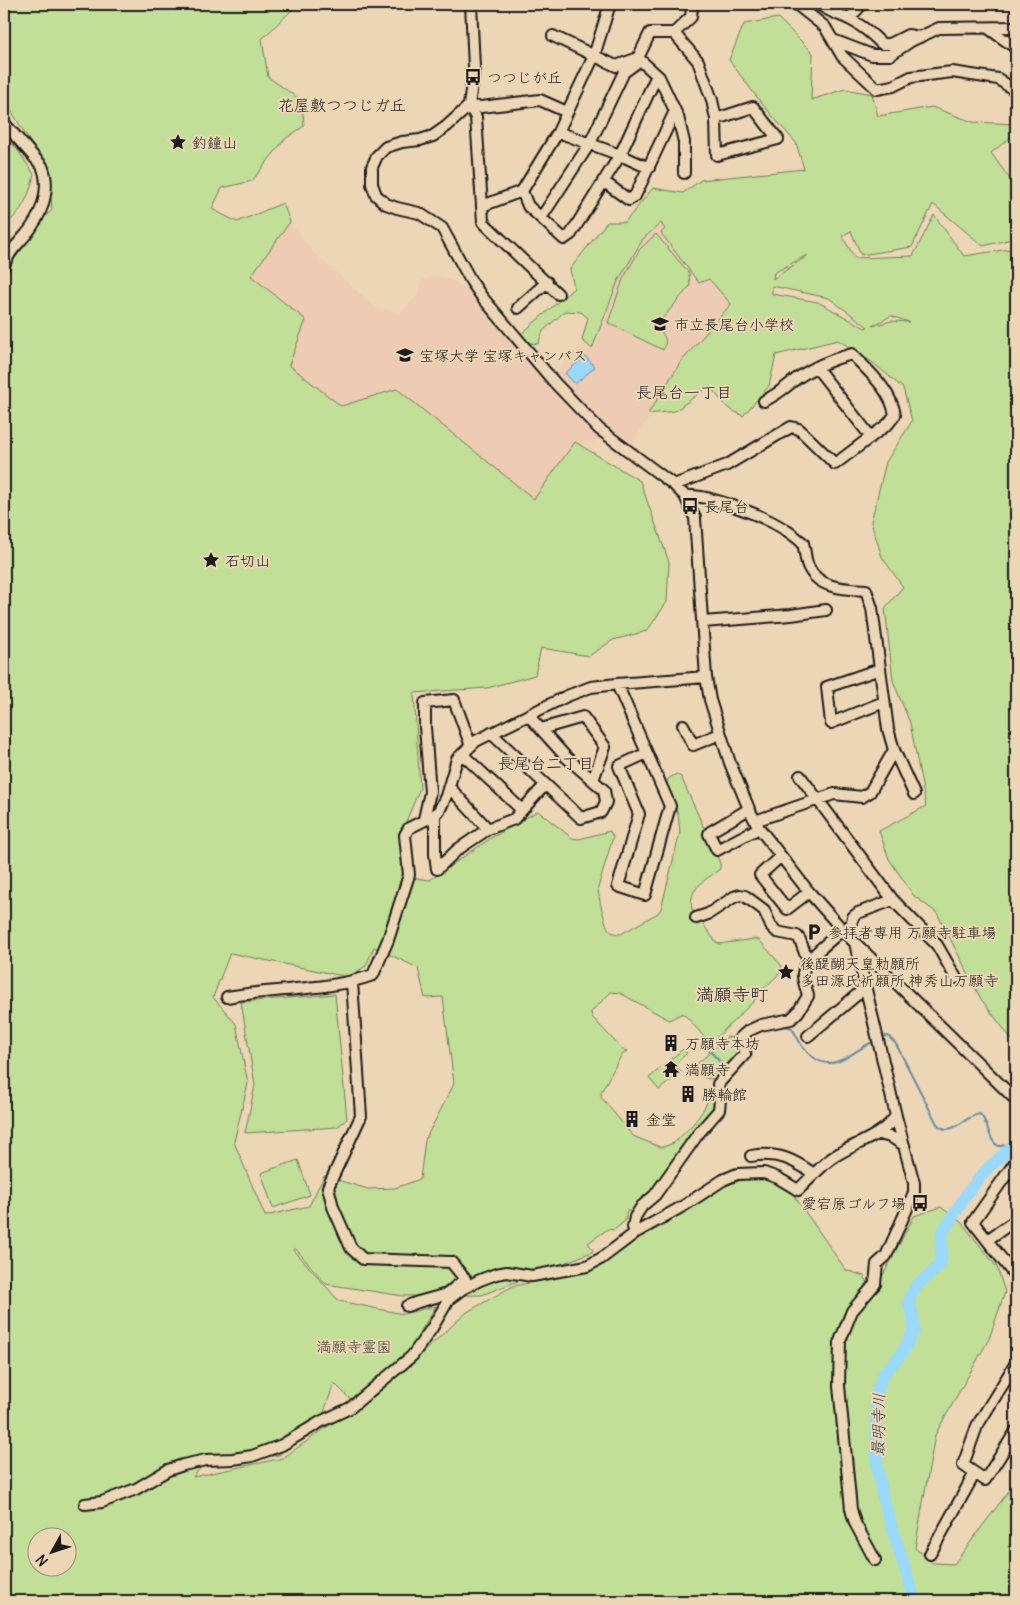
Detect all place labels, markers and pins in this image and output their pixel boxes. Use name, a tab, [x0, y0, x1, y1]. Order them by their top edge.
bus stop icon: つつじが丘	[463, 67, 483, 87]
place label: つつじが丘	[487, 68, 562, 87]
place icon: 釣鐘山	[168, 132, 188, 152]
place label: 釣鐘山	[192, 133, 237, 152]
school or university icon: 市立長尾台小学校	[650, 314, 670, 334]
place label: 市立長尾台小学校	[674, 315, 794, 334]
school or university icon: 宝塚大学 宝塚キャンパス	[395, 345, 415, 365]
place label: 宝塚大学 宝塚キャンパス	[419, 346, 587, 365]
bus stop icon: 長尾台	[680, 496, 700, 516]
place label: 長尾台	[704, 497, 749, 516]
place icon: 石切山	[201, 550, 221, 570]
place label: 石切山	[225, 551, 270, 570]
parking icon: 参拝者専用 万願寺駐車場	[804, 922, 824, 942]
place label: 参拝者専用 万願寺駐車場	[828, 923, 997, 942]
place label: 後醍醐天皇勅願所 多田源氏祈願所 神秀山万願寺	[800, 954, 999, 990]
place icon: 後醍醐天皇勅願所 多田源氏祈願所 神秀山万願寺	[776, 962, 796, 982]
building icon: 万願寺本坊	[661, 1033, 681, 1053]
place label: 万願寺本坊	[685, 1034, 760, 1053]
temple icon: 満願寺	[661, 1059, 681, 1079]
place label: 満願寺	[685, 1060, 730, 1079]
building icon: 勝輪館	[678, 1084, 698, 1104]
place label: 勝輪館	[702, 1085, 747, 1104]
building icon: 金堂	[622, 1109, 642, 1129]
place label: 金堂	[646, 1110, 676, 1129]
bus stop icon: 愛宕原ゴルフ場	[910, 1193, 930, 1213]
place label: 愛宕原ゴルフ場	[802, 1194, 906, 1213]

